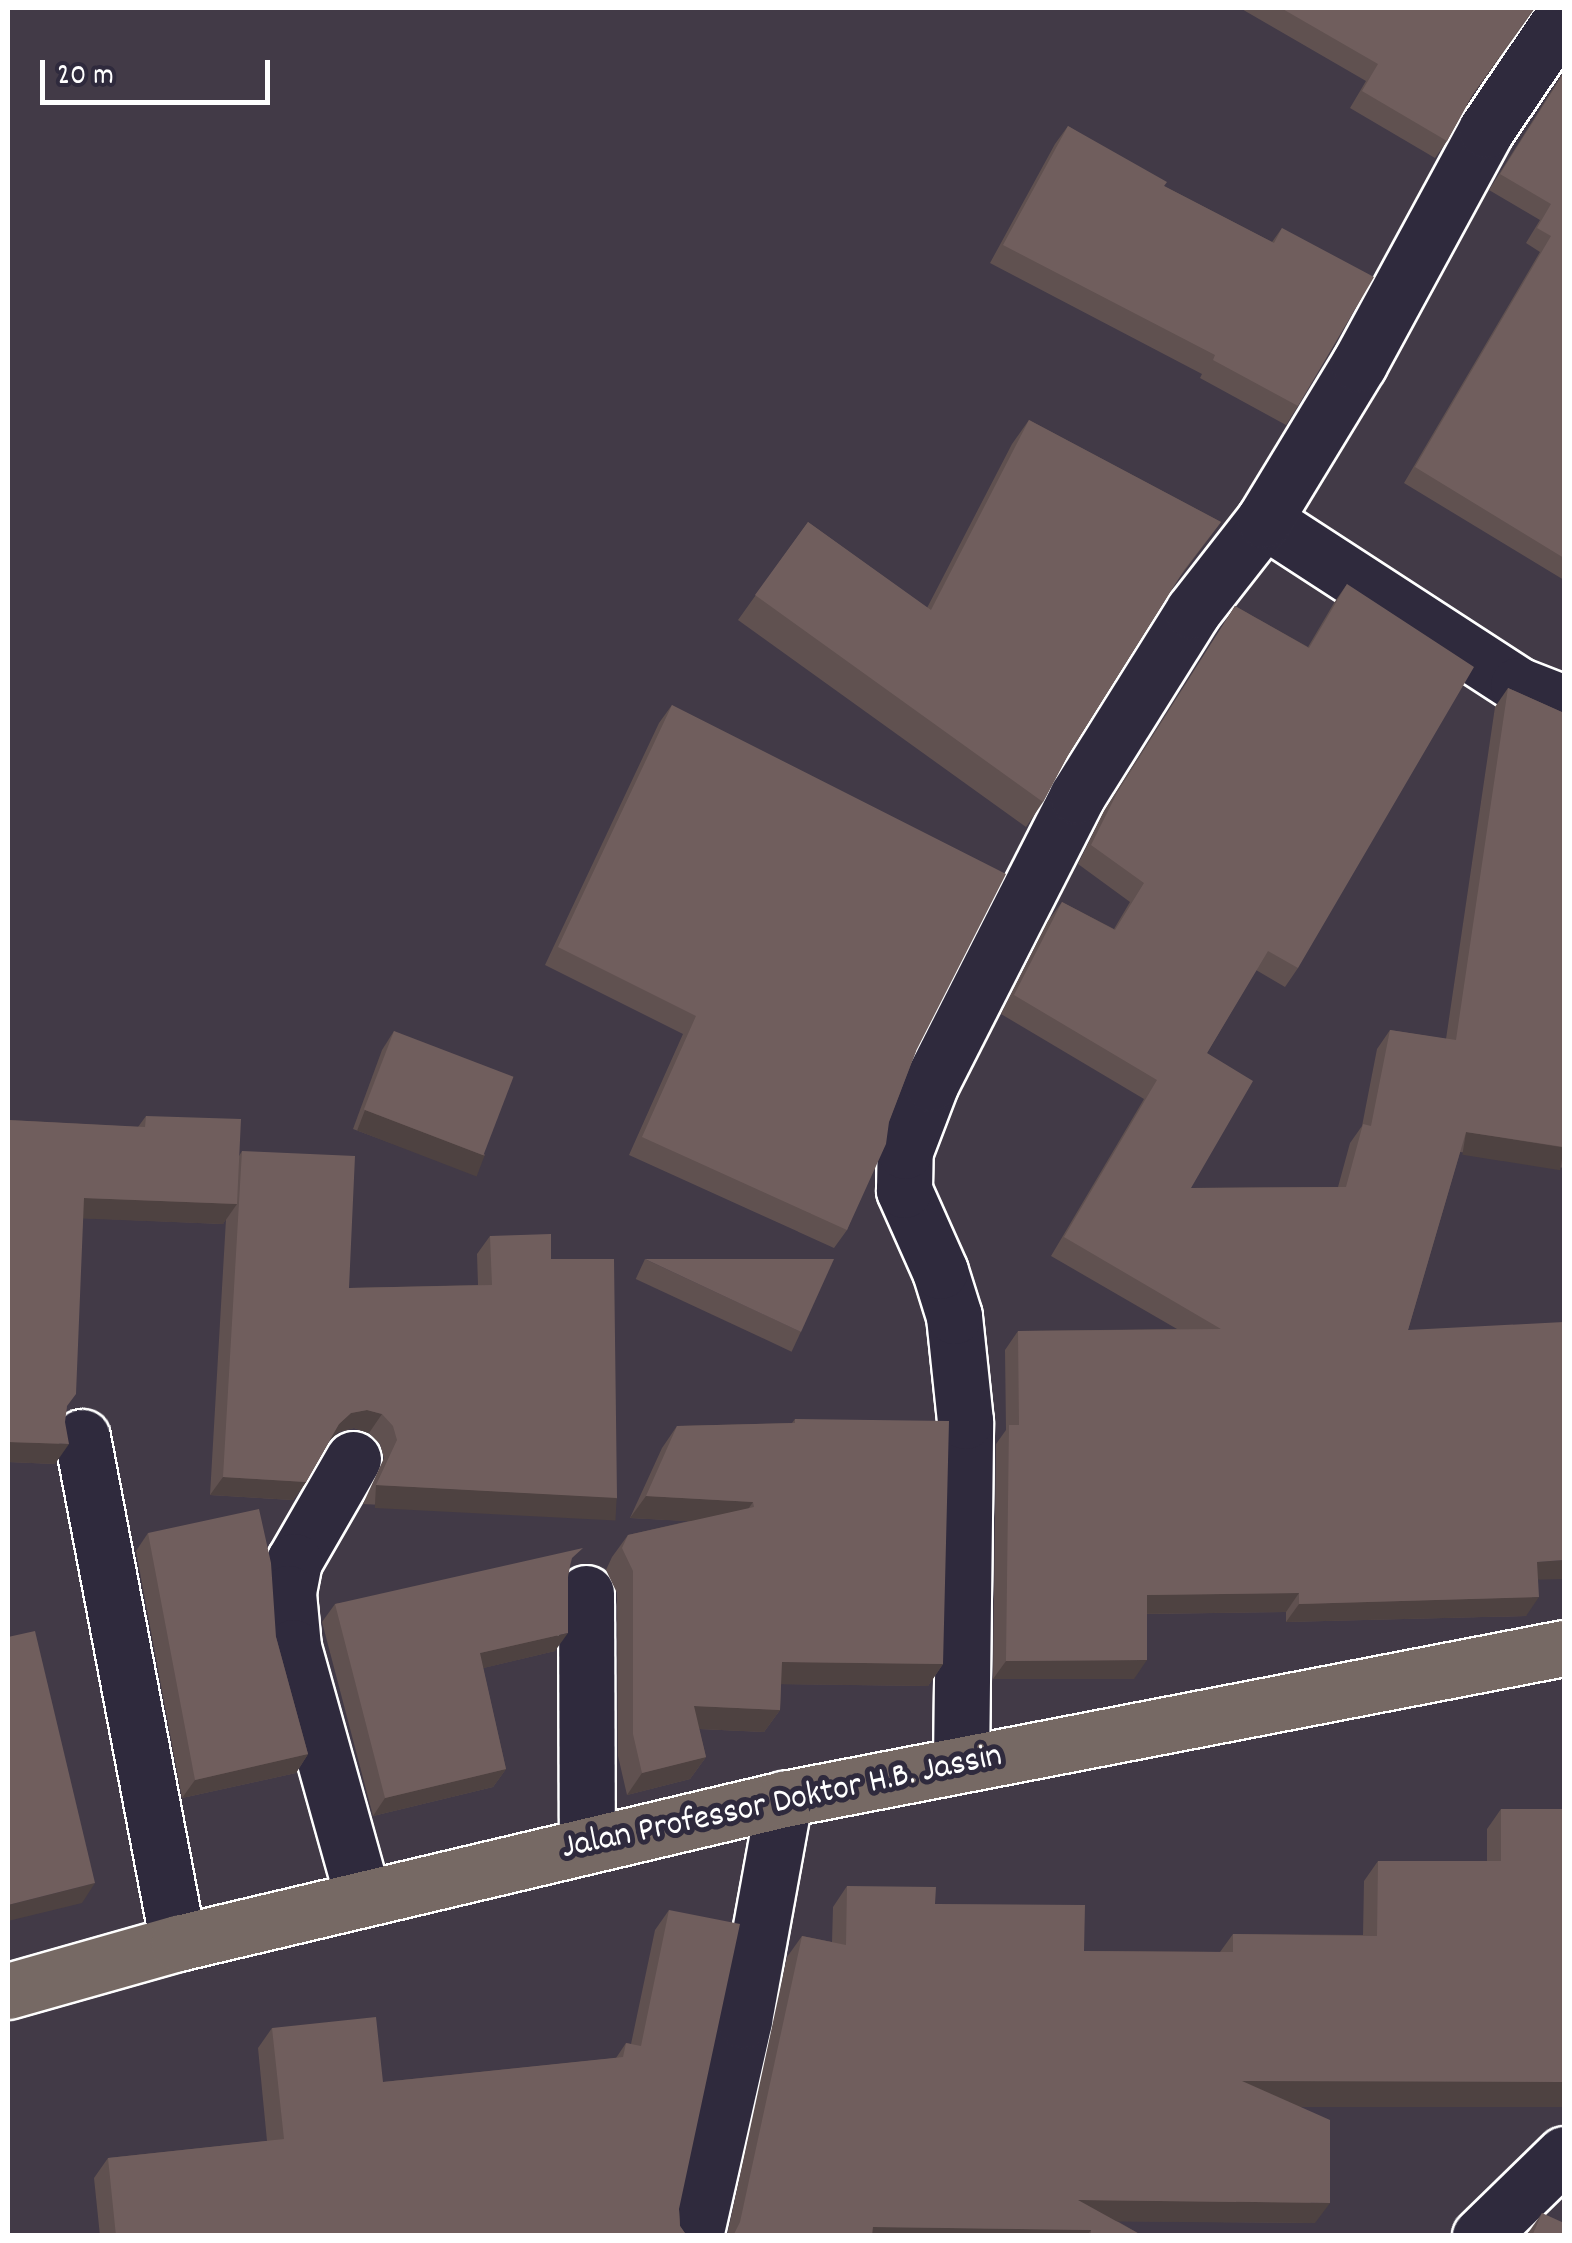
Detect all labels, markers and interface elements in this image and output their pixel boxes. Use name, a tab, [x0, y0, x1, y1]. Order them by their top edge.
scale bar	[45, 40, 275, 102]
text: 20 m	[57, 56, 114, 99]
street label: Jalan Professor Doktor H.B. Jassin	[558, 1736, 1006, 1870]

